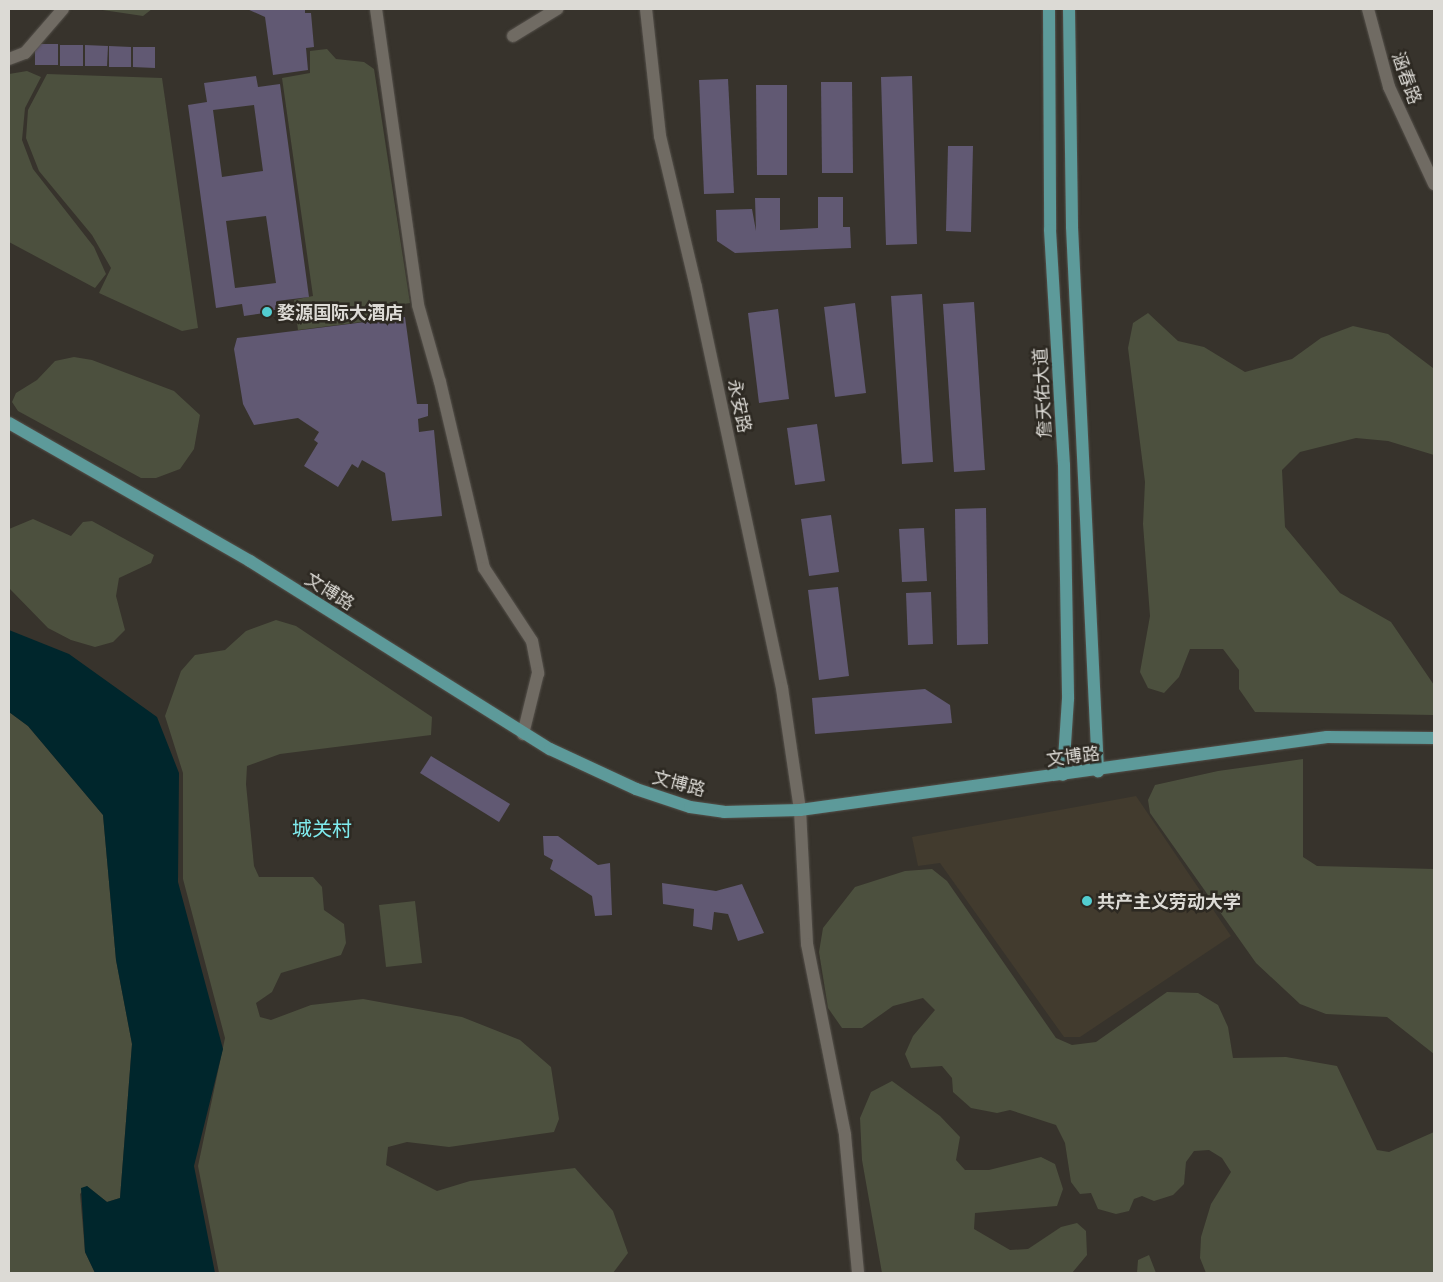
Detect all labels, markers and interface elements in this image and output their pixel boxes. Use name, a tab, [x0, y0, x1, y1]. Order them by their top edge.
street label: 涵春路	[1388, 49, 1426, 107]
place label: 婺源国际大酒店	[277, 301, 403, 323]
marker: 婺源国际大酒店	[261, 306, 273, 318]
street label: 詹天佑大道	[1029, 347, 1055, 439]
street label: 永安路	[724, 377, 756, 435]
street label: 文博路	[301, 568, 359, 614]
street label: 文博路	[1045, 742, 1101, 770]
street label: 文博路	[650, 766, 708, 800]
district label: 城关村	[292, 816, 352, 840]
place label: 共产主义劳动大学	[1097, 890, 1241, 912]
marker: 共产主义劳动大学	[1081, 895, 1093, 907]

